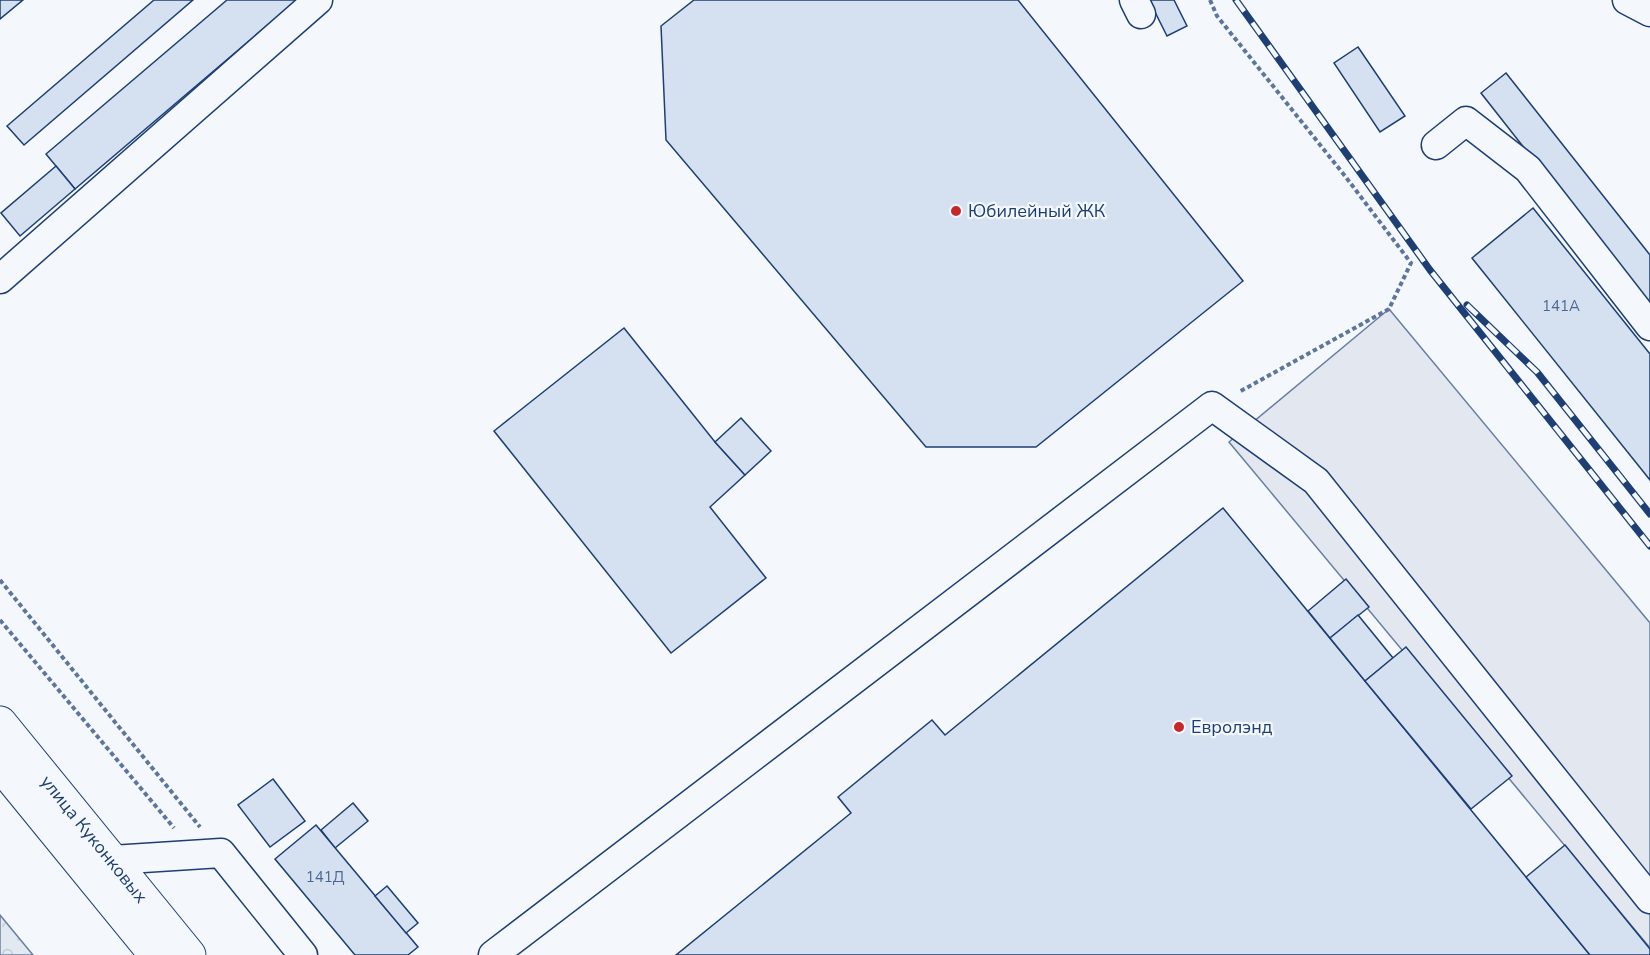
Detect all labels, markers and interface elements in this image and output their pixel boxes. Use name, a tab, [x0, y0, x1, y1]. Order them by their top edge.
place label: Юбилейный ЖК	[968, 199, 1106, 223]
marker: Юбилейный ЖК	[949, 204, 963, 218]
house number: 141А	[1542, 296, 1580, 316]
place label: Евролэнд	[1191, 715, 1273, 739]
marker: Евролэнд	[1172, 720, 1186, 734]
street label: улица Куконковых	[35, 770, 153, 908]
house number: 141Д	[306, 867, 345, 887]

